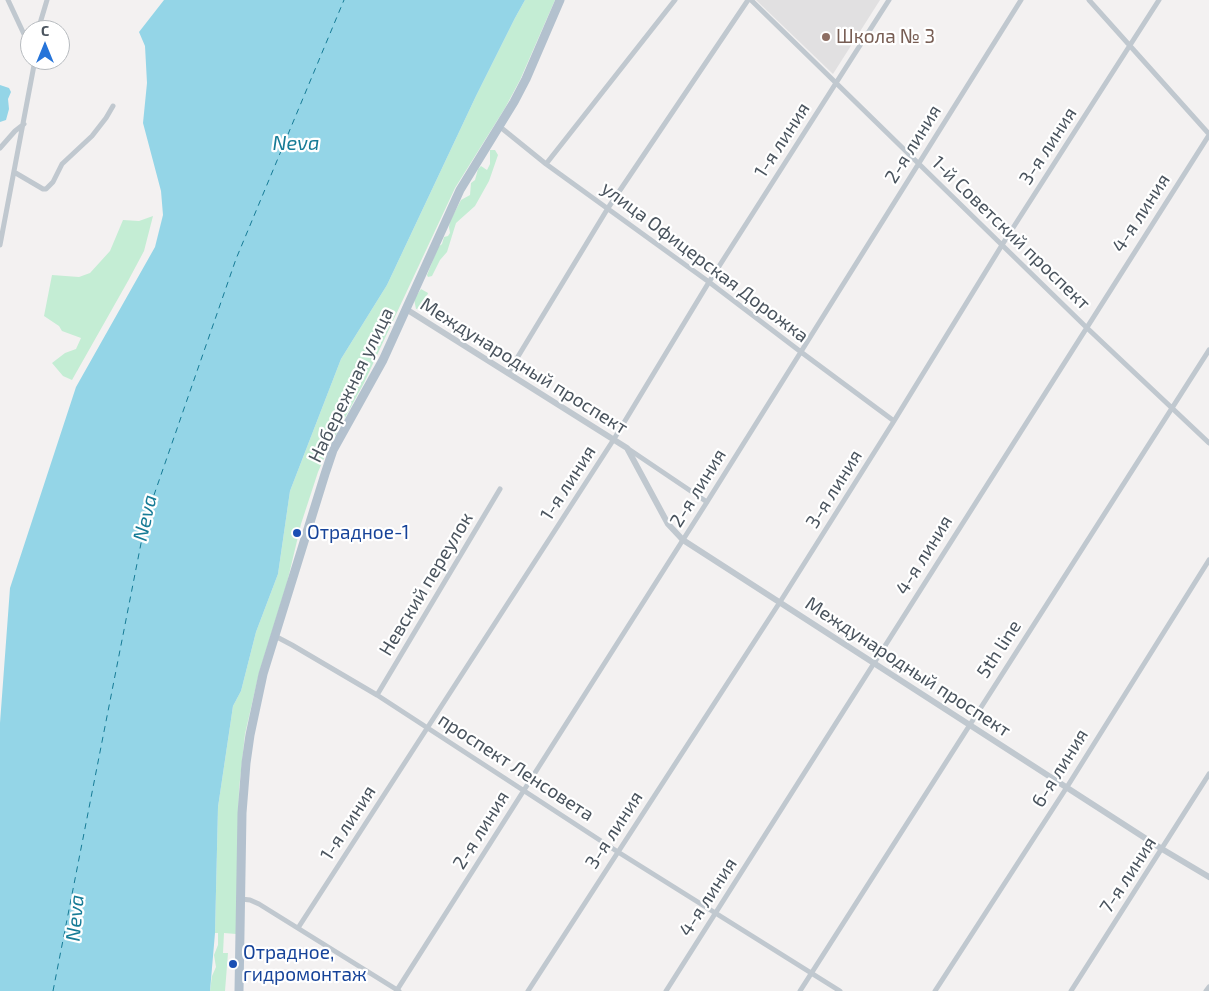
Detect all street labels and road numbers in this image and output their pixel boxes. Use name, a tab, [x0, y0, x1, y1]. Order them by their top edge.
street label: 1-я линия	[749, 98, 815, 182]
street label: 2-я линия	[880, 101, 946, 187]
street label: 3-я линия	[1014, 103, 1082, 189]
street label: 1-й Советский проспект	[927, 151, 1095, 315]
street label: 4-я линия	[1107, 169, 1175, 257]
street label: улица Офицерская Дорожка	[597, 177, 813, 347]
street label: Международный проспект	[416, 293, 632, 439]
street label: Набережная улица	[304, 304, 398, 466]
street label: 1-я линия	[535, 441, 601, 525]
street label: 2-я линия	[665, 445, 731, 531]
street label: 3-я линия	[801, 446, 867, 532]
street label: Невский переулок	[374, 508, 478, 660]
street label: 4-я линия	[891, 511, 957, 599]
street label: Международный проспект	[801, 592, 1015, 742]
street label: 5th line	[972, 616, 1026, 682]
street label: проспект Ленсовета	[434, 708, 598, 826]
street label: 6-я линия	[1027, 725, 1093, 811]
street label: 1-я линия	[315, 781, 381, 865]
street label: 2-я линия	[448, 787, 514, 873]
street label: 3-я линия	[580, 787, 648, 873]
street label: 7-я линия	[1095, 832, 1161, 918]
street label: 4-я линия	[674, 853, 742, 941]

